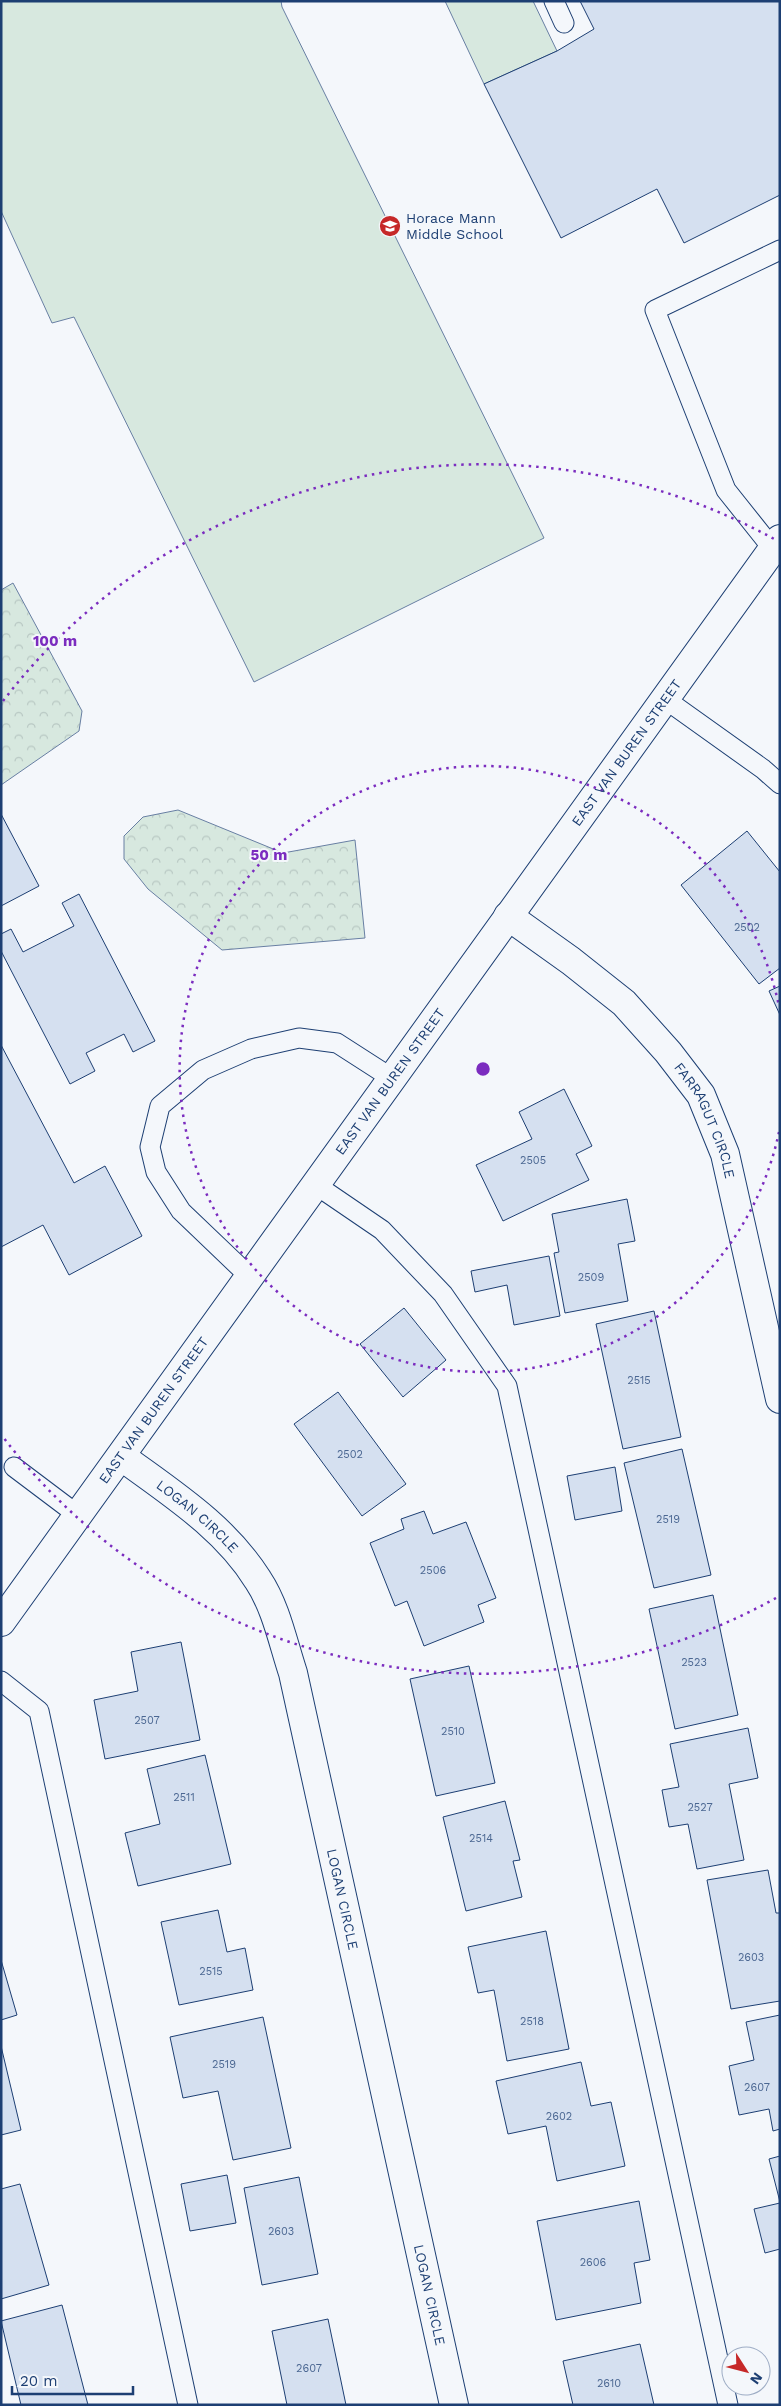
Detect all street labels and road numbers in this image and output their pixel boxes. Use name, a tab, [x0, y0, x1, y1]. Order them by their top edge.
street label: EAST VAN BUREN STREET	[568, 676, 685, 829]
street label: EAST VAN BUREN STREET	[332, 1005, 448, 1158]
street label: FARRAGUT CIRCLE	[671, 1059, 738, 1180]
street label: EAST VAN BUREN STREET	[95, 1333, 212, 1486]
street label: LOGAN CIRCLE	[153, 1477, 242, 1556]
street label: LOGAN CIRCLE	[324, 1847, 362, 1951]
street label: LOGAN CIRCLE	[411, 2243, 449, 2347]

